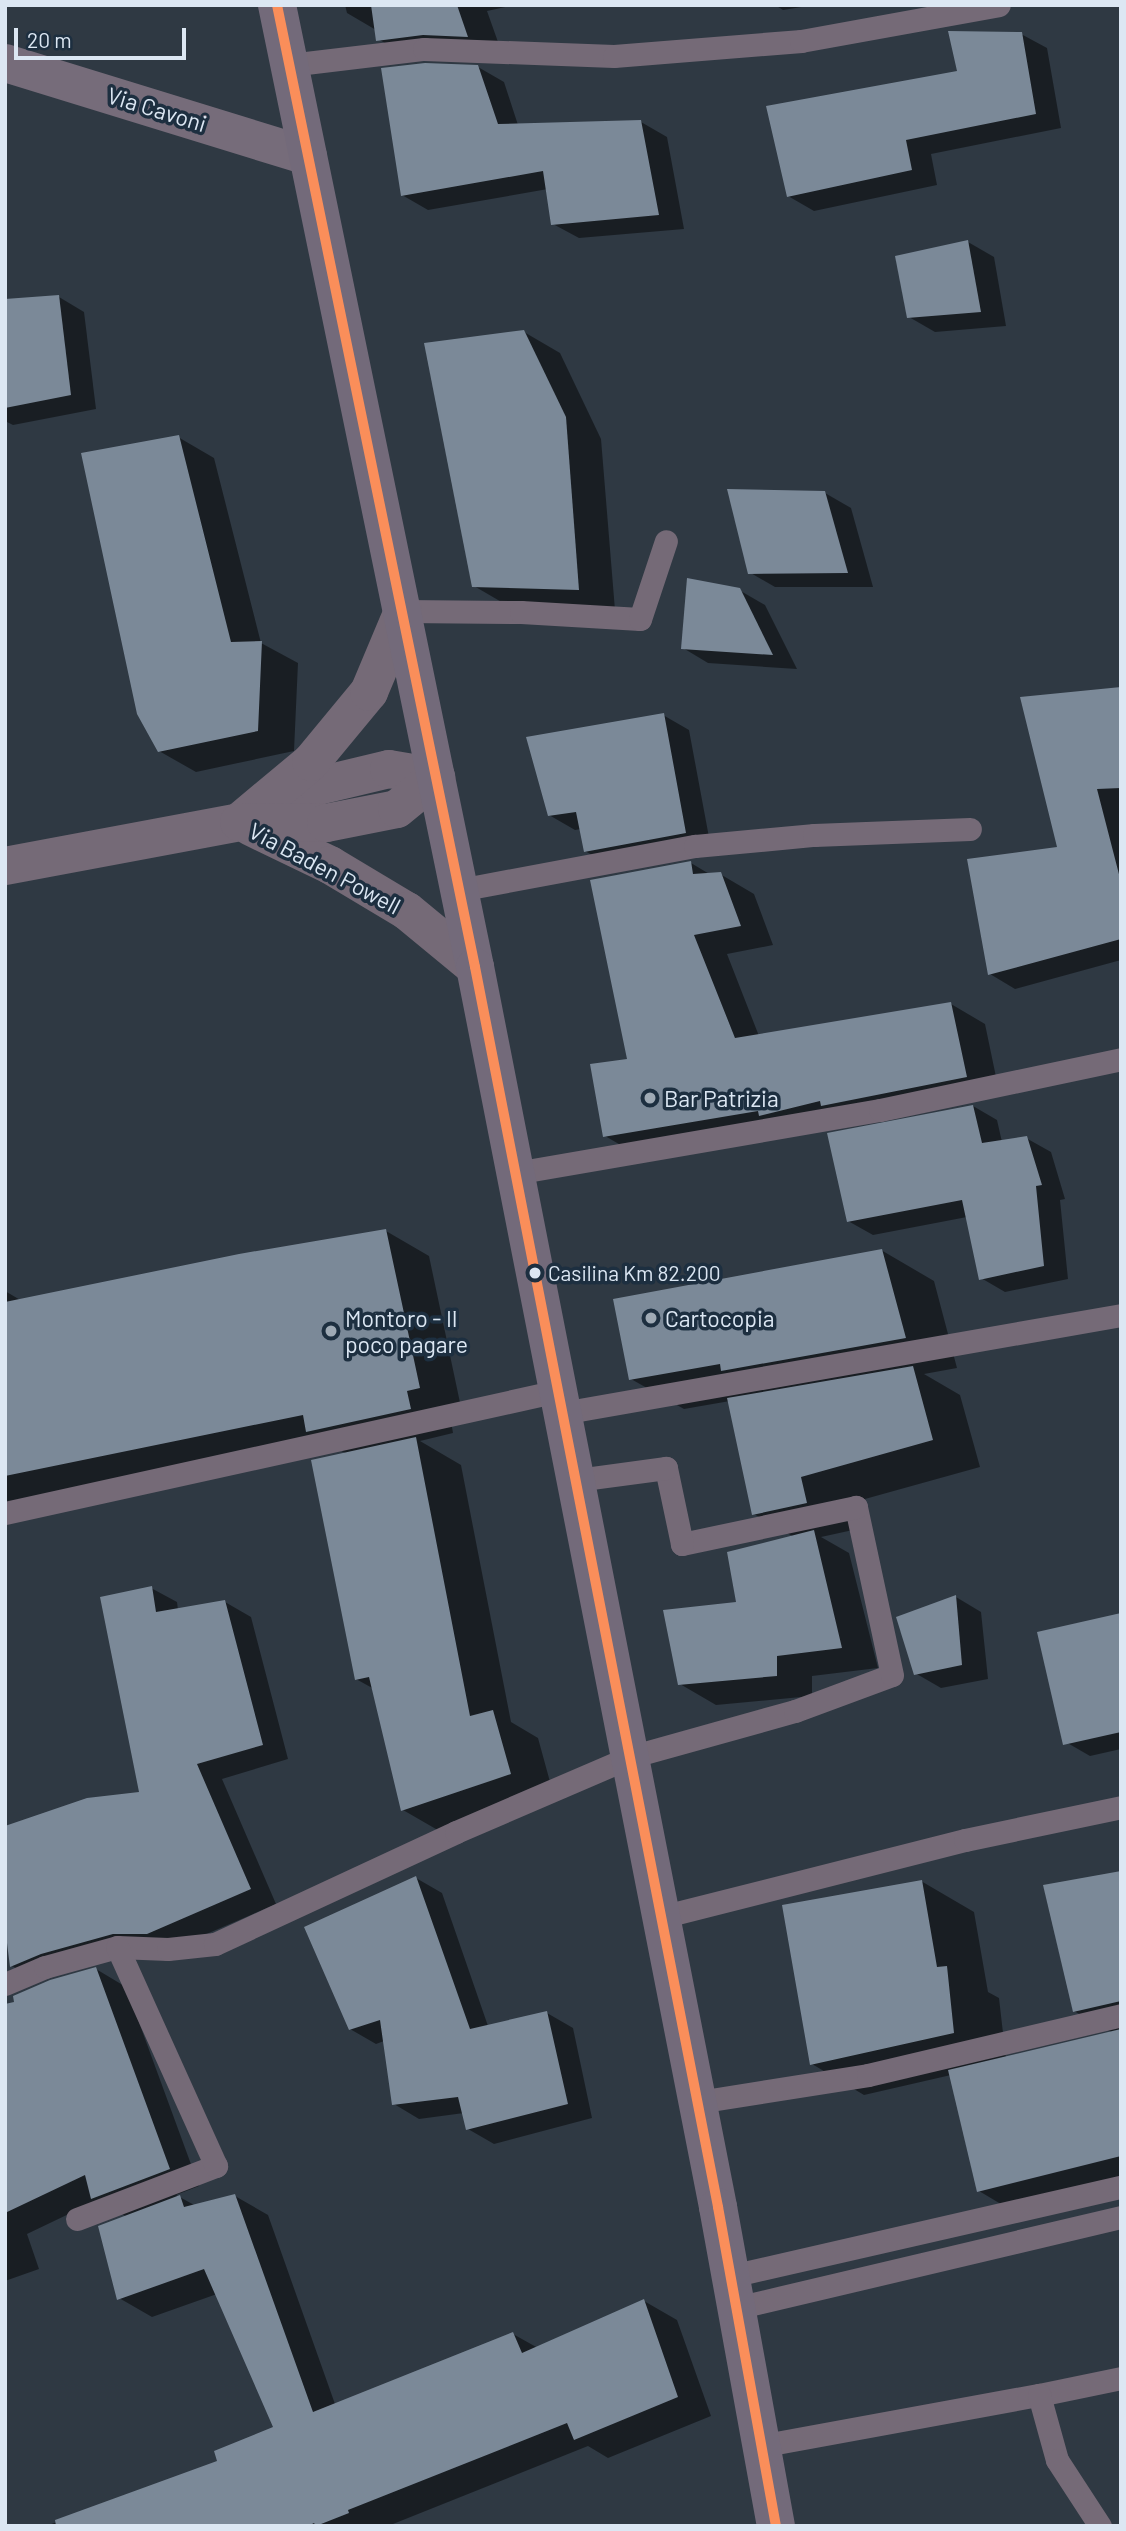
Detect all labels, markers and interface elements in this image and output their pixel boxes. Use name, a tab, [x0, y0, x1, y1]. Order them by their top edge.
scale bar	[18, 14, 189, 58]
text: 20 m	[27, 27, 72, 52]
street label: Via Cavoni	[104, 81, 210, 137]
street label: Via Baden Powell	[244, 816, 406, 920]
place label: Bar Patrizia	[664, 1084, 779, 1112]
marker: Bar Patrizia	[642, 1090, 658, 1106]
place label: Casilina Km 82.200	[548, 1260, 721, 1286]
marker: Casilina Km 82.200	[528, 1266, 542, 1280]
place label: Montoro - Il poco pagare	[345, 1304, 468, 1358]
place label: Cartocopia	[665, 1304, 775, 1332]
marker: Cartocopia	[643, 1310, 659, 1326]
marker: Montoro - Il poco pagare	[323, 1323, 339, 1339]

